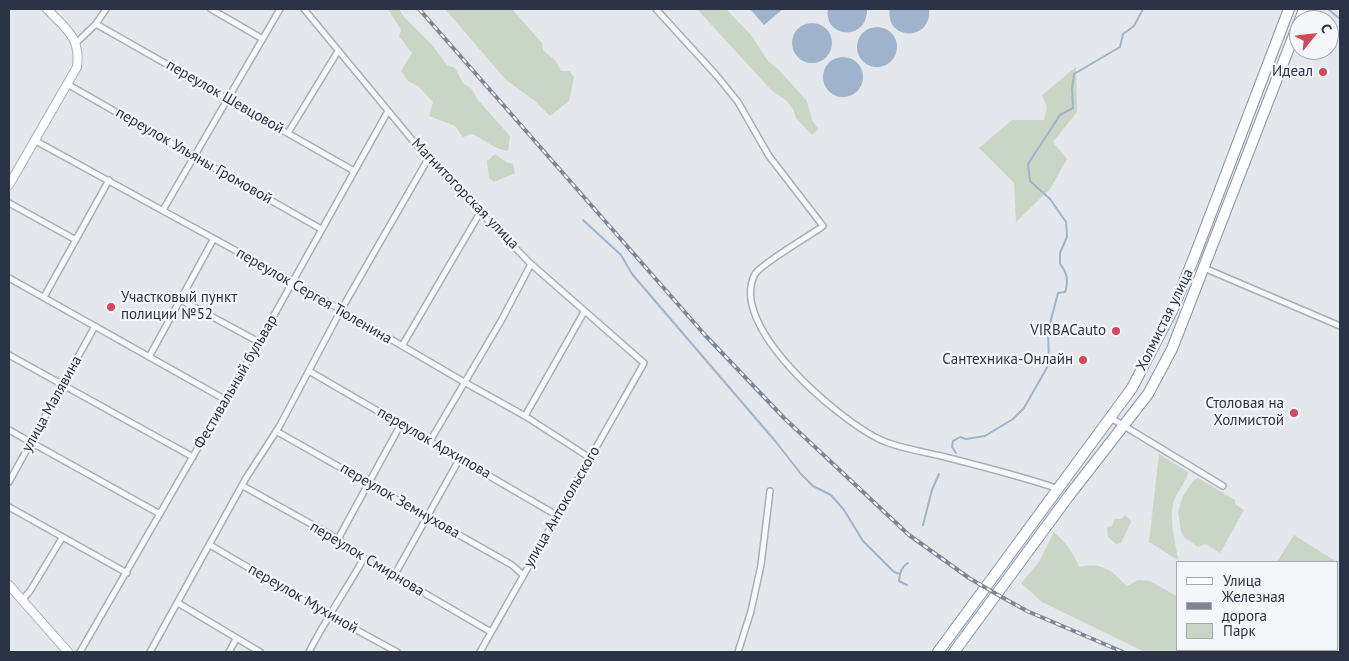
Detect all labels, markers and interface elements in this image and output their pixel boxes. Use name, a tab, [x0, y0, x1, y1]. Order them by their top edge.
north arrow	[1289, 10, 1339, 60]
text: С	[1316, 20, 1336, 36]
street label: переулок Шевцовой	[163, 56, 287, 138]
place label: Идеал	[1272, 63, 1313, 81]
marker: Идеал	[1317, 66, 1329, 78]
street label: переулок Ульяны Громовой	[113, 104, 275, 208]
street label: Магнитогорская улица	[407, 135, 523, 253]
street label: переулок Сергея Тюленина	[233, 244, 395, 348]
street label: Холмистая улица	[1133, 266, 1197, 374]
place label: Участковый пункт полиции №52	[121, 289, 237, 324]
marker: Участковый пункт полиции №52	[105, 301, 117, 313]
street label: Фестивальный бульвар	[190, 312, 282, 452]
place label: VIRBACauto	[1030, 322, 1106, 340]
marker: VIRBACauto	[1110, 325, 1122, 337]
place label: Сантехника-Онлайн	[942, 351, 1073, 369]
street label: улица Малявина	[18, 353, 86, 455]
marker: Сантехника-Онлайн	[1077, 354, 1089, 366]
place label: Столовая на Холмистой	[1206, 395, 1284, 430]
street label: переулок Архипова	[374, 403, 494, 483]
marker: Столовая на Холмистой	[1288, 407, 1300, 419]
street label: улица Антокольского	[520, 443, 604, 571]
street label: переулок Земнухова	[337, 459, 463, 543]
street label: переулок Смирнова	[307, 518, 427, 600]
street label: переулок Мухиной	[245, 560, 361, 638]
legend	[1176, 561, 1339, 651]
text: Улица	[1223, 571, 1261, 590]
text: Железная дорога	[1222, 587, 1285, 625]
text: Парк	[1223, 621, 1256, 640]

